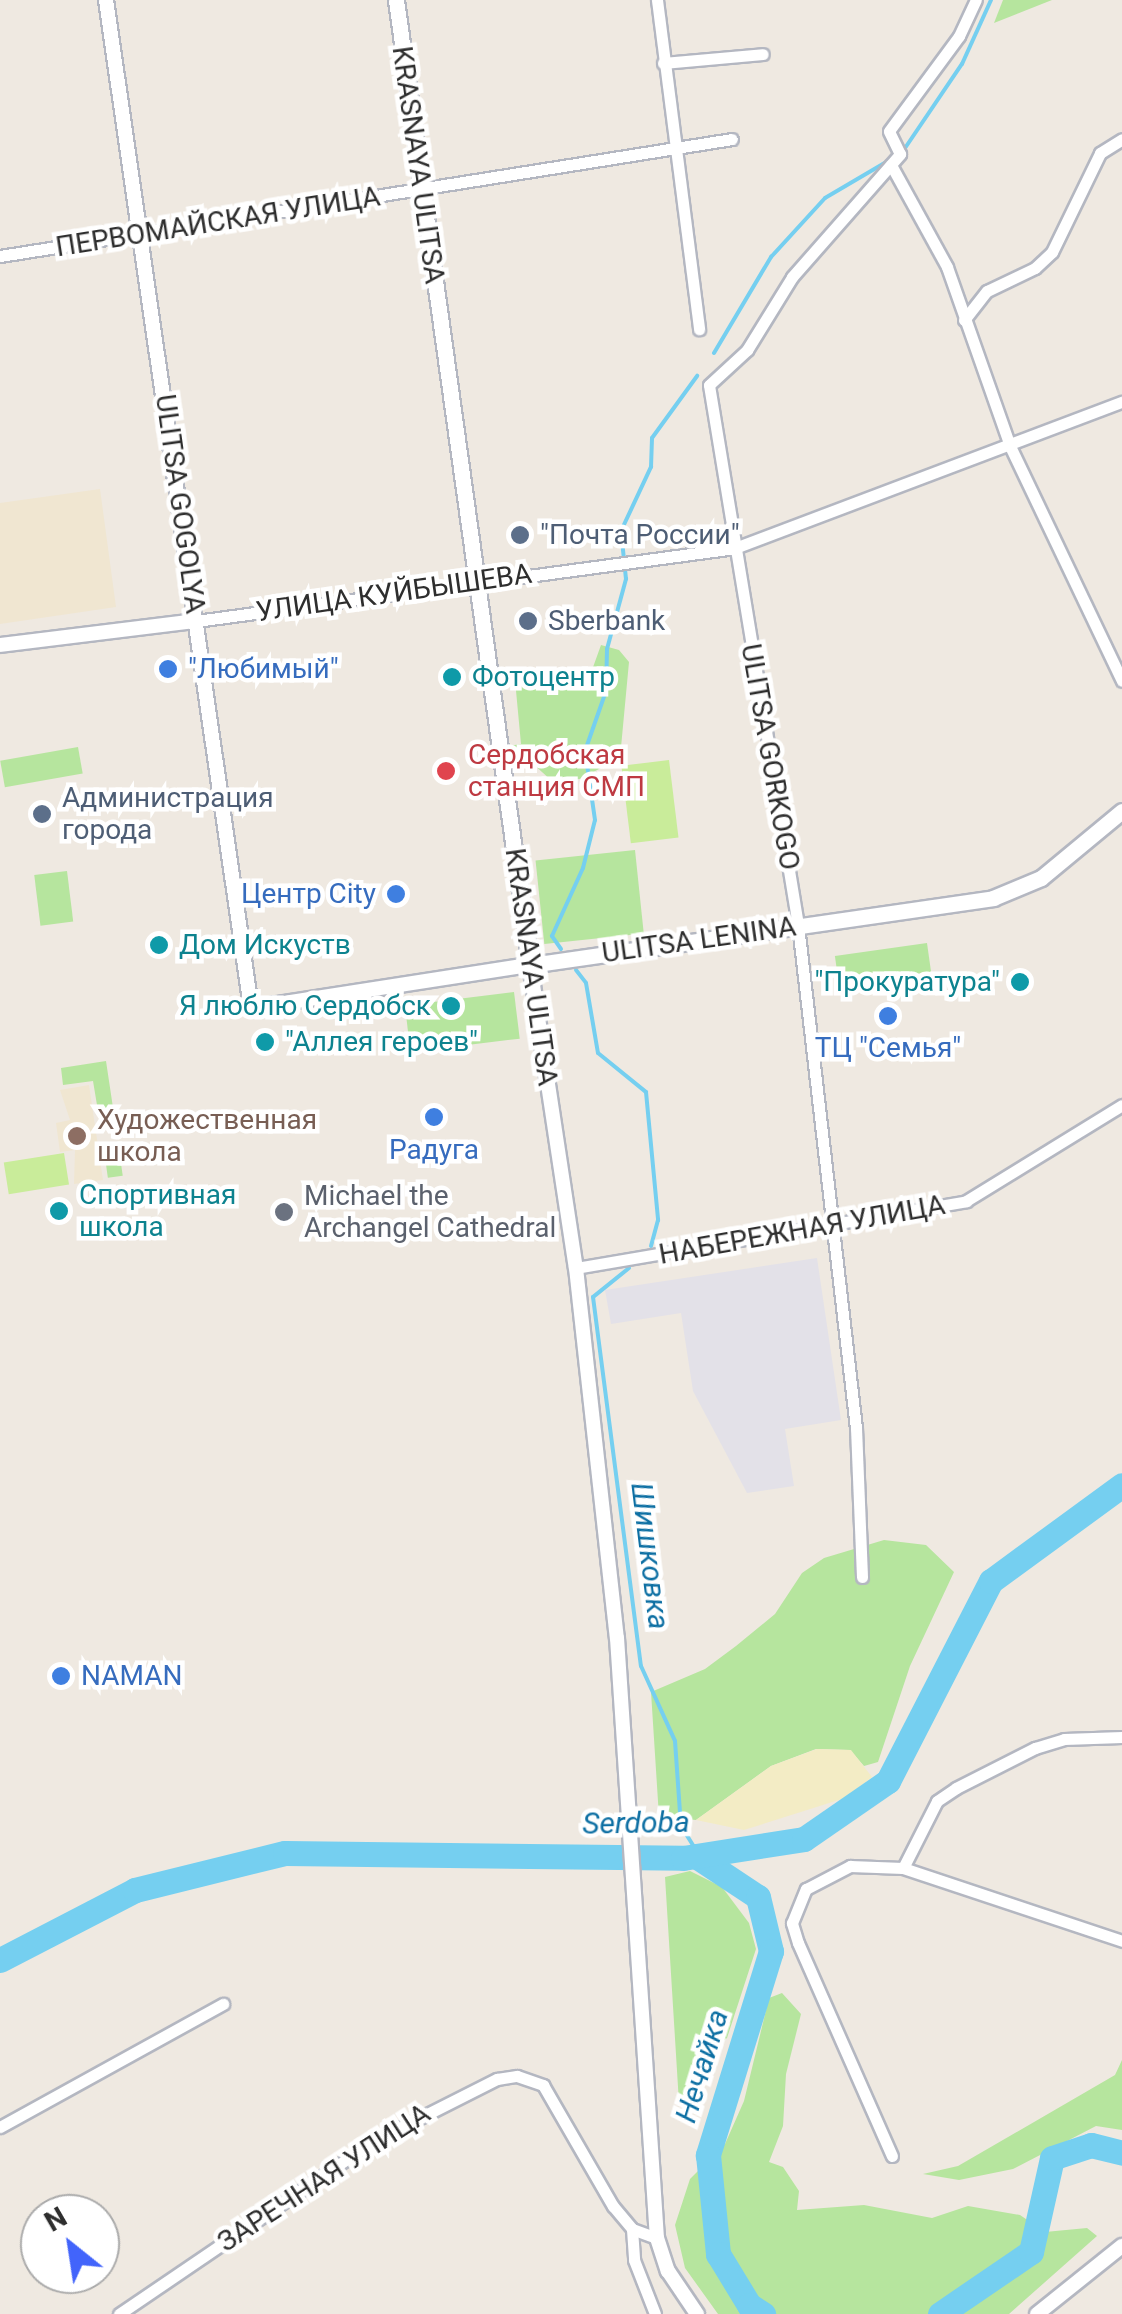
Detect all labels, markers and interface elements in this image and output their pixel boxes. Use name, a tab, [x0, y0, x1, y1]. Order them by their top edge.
street label: KRASNAYA ULITSA	[385, 44, 451, 286]
street label: ПЕРВОМАЙСКАЯ УЛИЦА	[53, 180, 383, 264]
street label: ULITSA GOGOLYA	[148, 392, 212, 616]
place label: "Почта России"	[540, 518, 740, 552]
marker: "Почта России"	[509, 524, 531, 546]
street label: УЛИЦА КУЙБЫШЕВА	[254, 557, 534, 629]
place label: Sberbank	[548, 604, 665, 638]
marker: Sberbank	[517, 610, 539, 632]
street label: ULITSA GORKOGO	[734, 641, 806, 873]
place label: "Любимый"	[188, 652, 339, 686]
marker: "Любимый"	[157, 658, 179, 680]
place label: Фотоцентр	[472, 660, 615, 694]
marker: Фотоцентр	[441, 666, 463, 688]
place label: Сердобская станция СМП	[468, 738, 645, 804]
marker: Сердобская станция СМП	[433, 758, 459, 784]
place label: Администрация города	[62, 781, 274, 847]
marker: Администрация города	[31, 803, 53, 825]
street label: KRASNAYA ULITSA	[498, 846, 564, 1088]
place label: Центр City	[241, 877, 376, 911]
marker: Центр City	[385, 883, 407, 905]
street label: ULITSA LENINA	[600, 910, 798, 970]
place label: Дом Искуств	[179, 928, 351, 962]
marker: Дом Искуств	[148, 934, 170, 956]
place label: "Прокуратура"	[814, 965, 1000, 999]
marker: "Прокуратура"	[1009, 971, 1031, 993]
place label: Я люблю Сердобск	[179, 989, 431, 1023]
marker: Я люблю Сердобск	[440, 995, 462, 1017]
marker: ТЦ "Семья"	[877, 1005, 899, 1027]
place label: "Аллея героев"	[285, 1025, 478, 1059]
marker: "Аллея героев"	[254, 1031, 276, 1053]
place label: ТЦ "Семья"	[815, 1031, 961, 1065]
place label: Художественная школа	[97, 1103, 317, 1169]
marker: Радуга	[423, 1106, 445, 1128]
marker: Художественная школа	[66, 1125, 88, 1147]
place label: Радуга	[389, 1133, 479, 1167]
place label: Спортивная школа	[79, 1178, 236, 1244]
place label: Michael the Archangel Cathedral	[304, 1179, 556, 1245]
street label: НАБЕРЕЖНАЯ УЛИЦА	[656, 1188, 948, 1272]
marker: Спортивная школа	[48, 1200, 70, 1222]
marker: Michael the Archangel Cathedral	[273, 1201, 295, 1223]
water label: Шишковка	[623, 1480, 677, 1632]
place label: NAMAN	[81, 1659, 182, 1693]
marker: NAMAN	[50, 1665, 72, 1687]
water label: Serdoba	[582, 1804, 690, 1842]
water label: Нечайка	[668, 2005, 736, 2127]
street label: ЗАРЕЧНАЯ УЛИЦА	[211, 2097, 437, 2259]
north arrow	[20, 2194, 120, 2294]
text: N	[39, 2200, 73, 2239]

